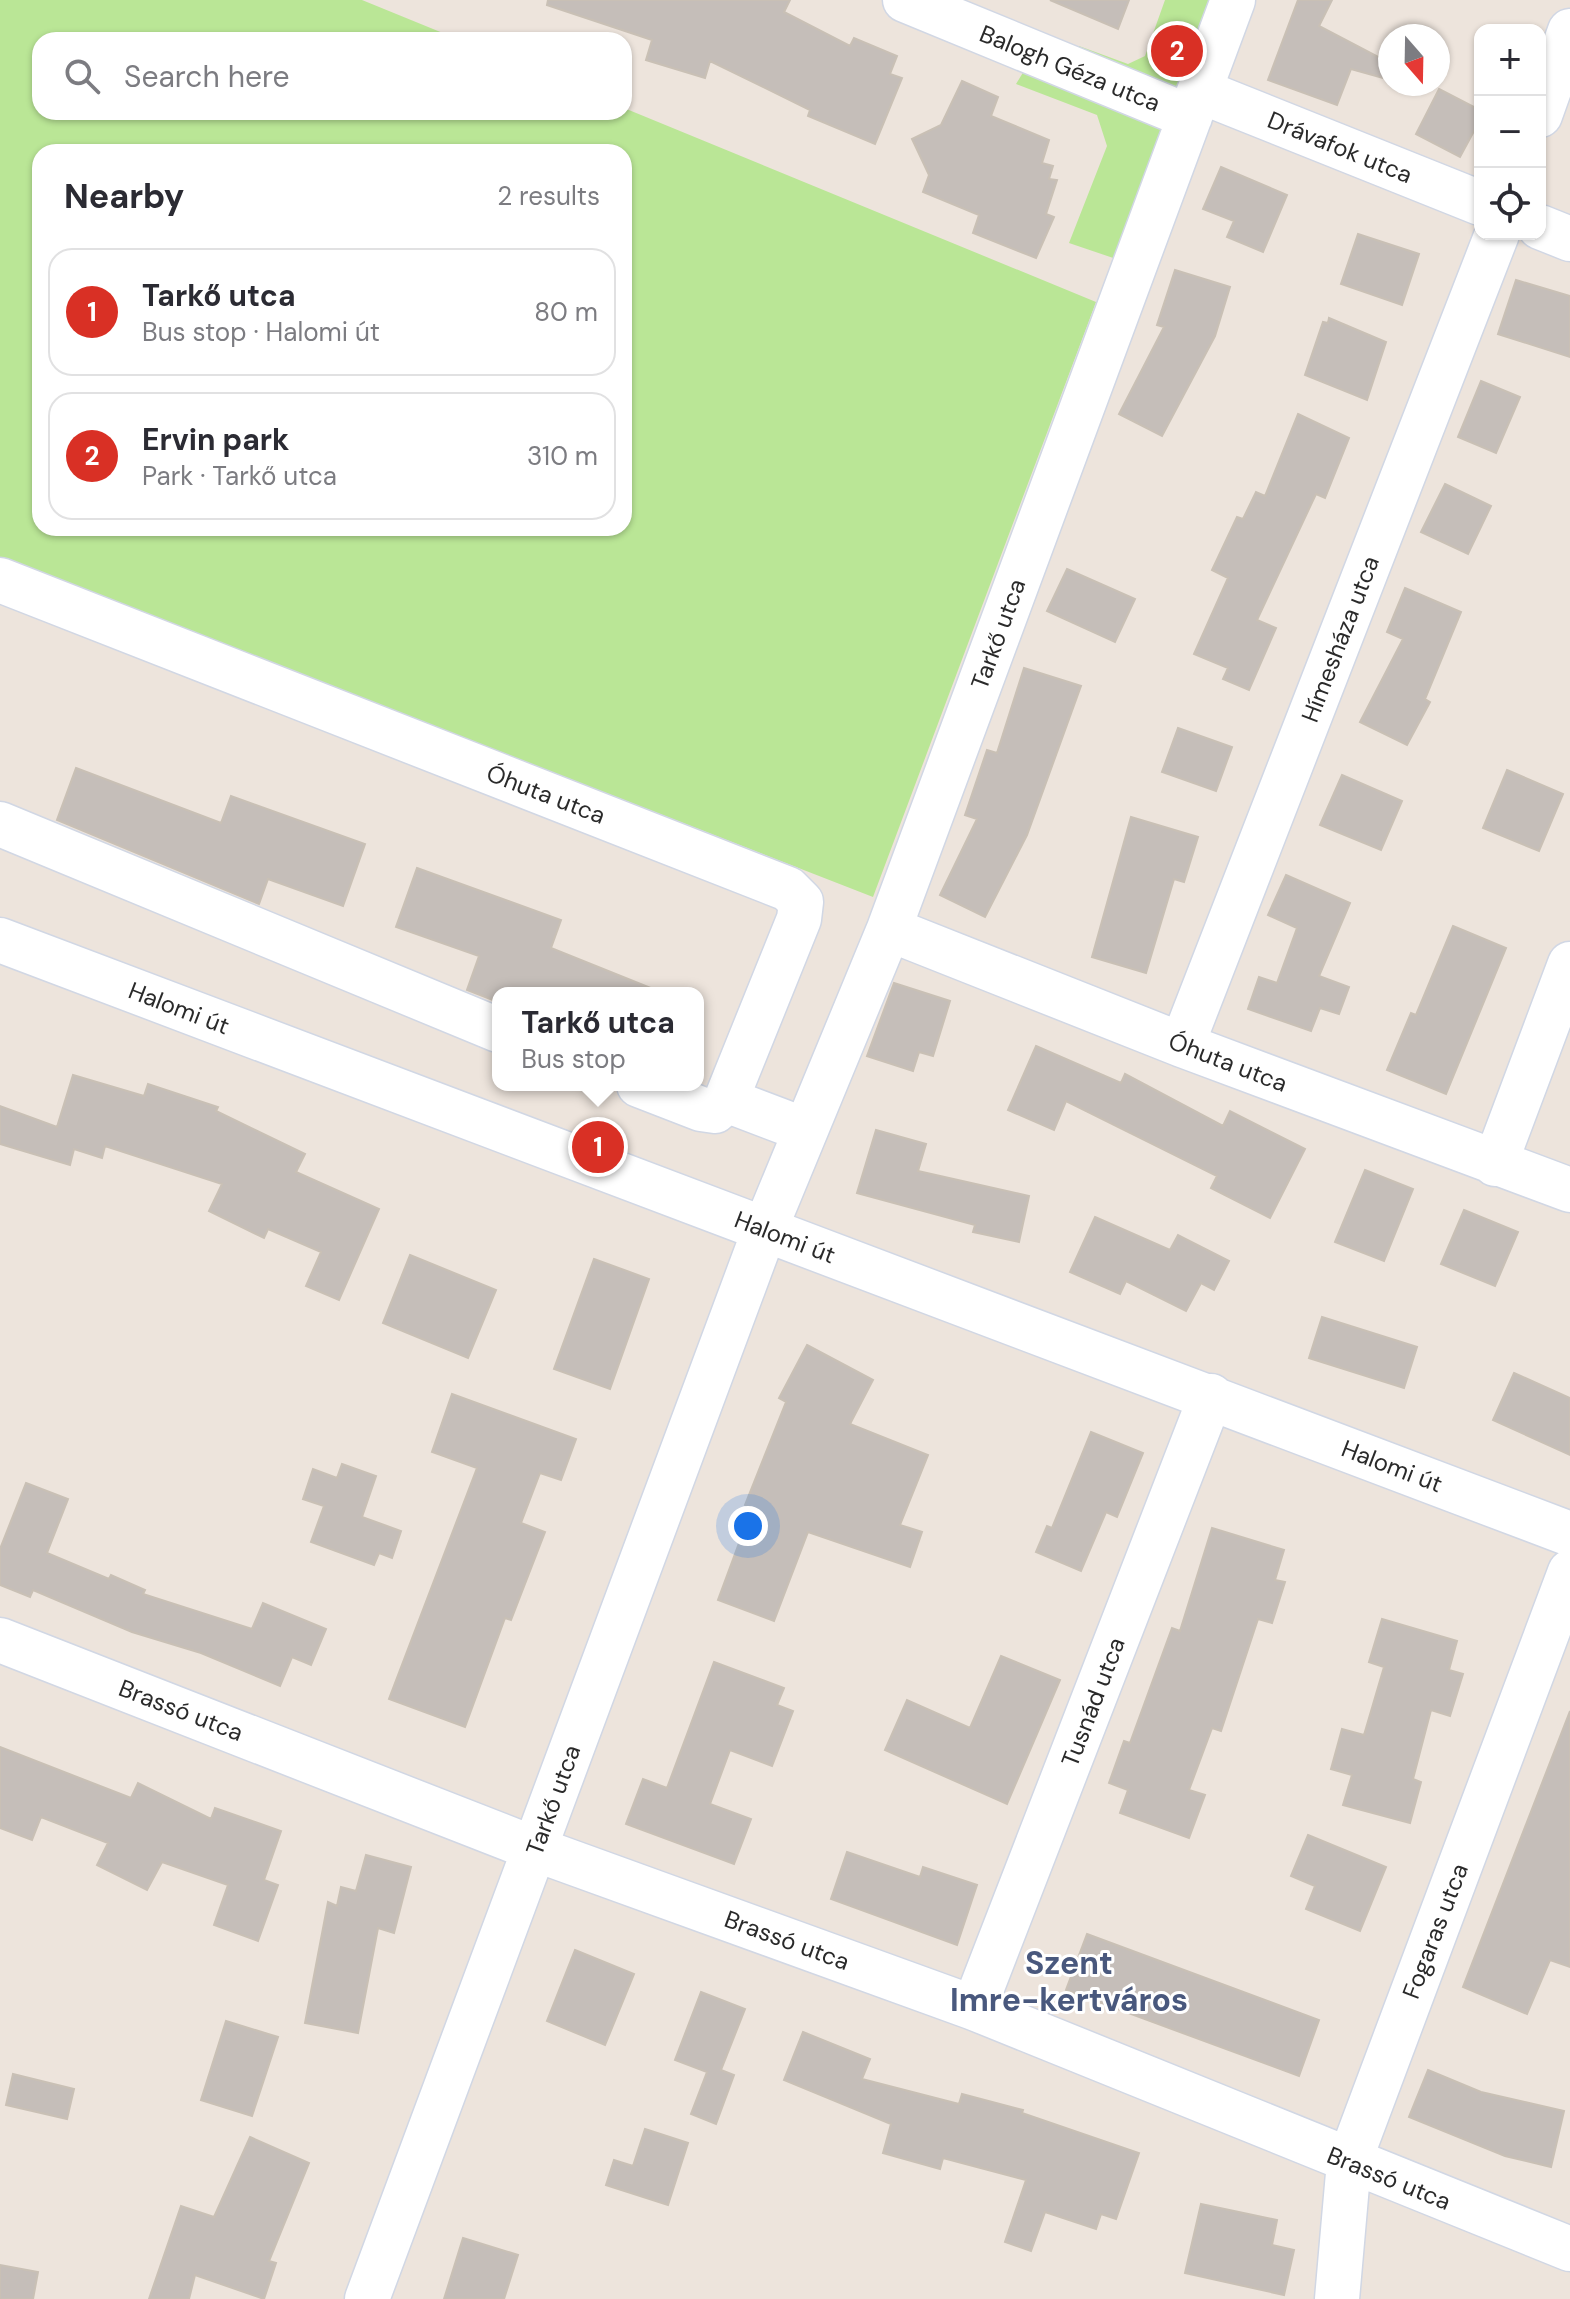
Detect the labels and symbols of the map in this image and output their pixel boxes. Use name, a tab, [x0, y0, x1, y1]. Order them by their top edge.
street label: Balogh Géza utca	[975, 18, 1165, 118]
pin: 2	[1151, 21, 1203, 81]
north arrow	[1378, 24, 1450, 96]
street label: Drávafok utca	[1263, 104, 1417, 190]
street label: Hímesháza utca	[1294, 551, 1386, 727]
street label: Tarkő utca	[964, 575, 1032, 693]
street label: Óhuta utca	[482, 757, 610, 831]
street label: Halomi út	[124, 975, 234, 1041]
street label: Óhuta utca	[1164, 1025, 1292, 1099]
pin: 1	[572, 1117, 624, 1177]
street label: Halomi út	[730, 1204, 840, 1270]
street label: Halomi út	[1337, 1433, 1447, 1499]
your location	[728, 1506, 768, 1546]
street label: Tusnád utca	[1054, 1633, 1132, 1771]
street label: Brassó utca	[114, 1672, 248, 1748]
street label: Tarkő utca	[519, 1741, 587, 1859]
street label: Fogaras utca	[1395, 1859, 1475, 2003]
street label: Brassó utca	[720, 1903, 854, 1977]
district label: Szent Imre-kertváros	[950, 1942, 1188, 2021]
street label: Brassó utca	[1323, 2139, 1455, 2217]

